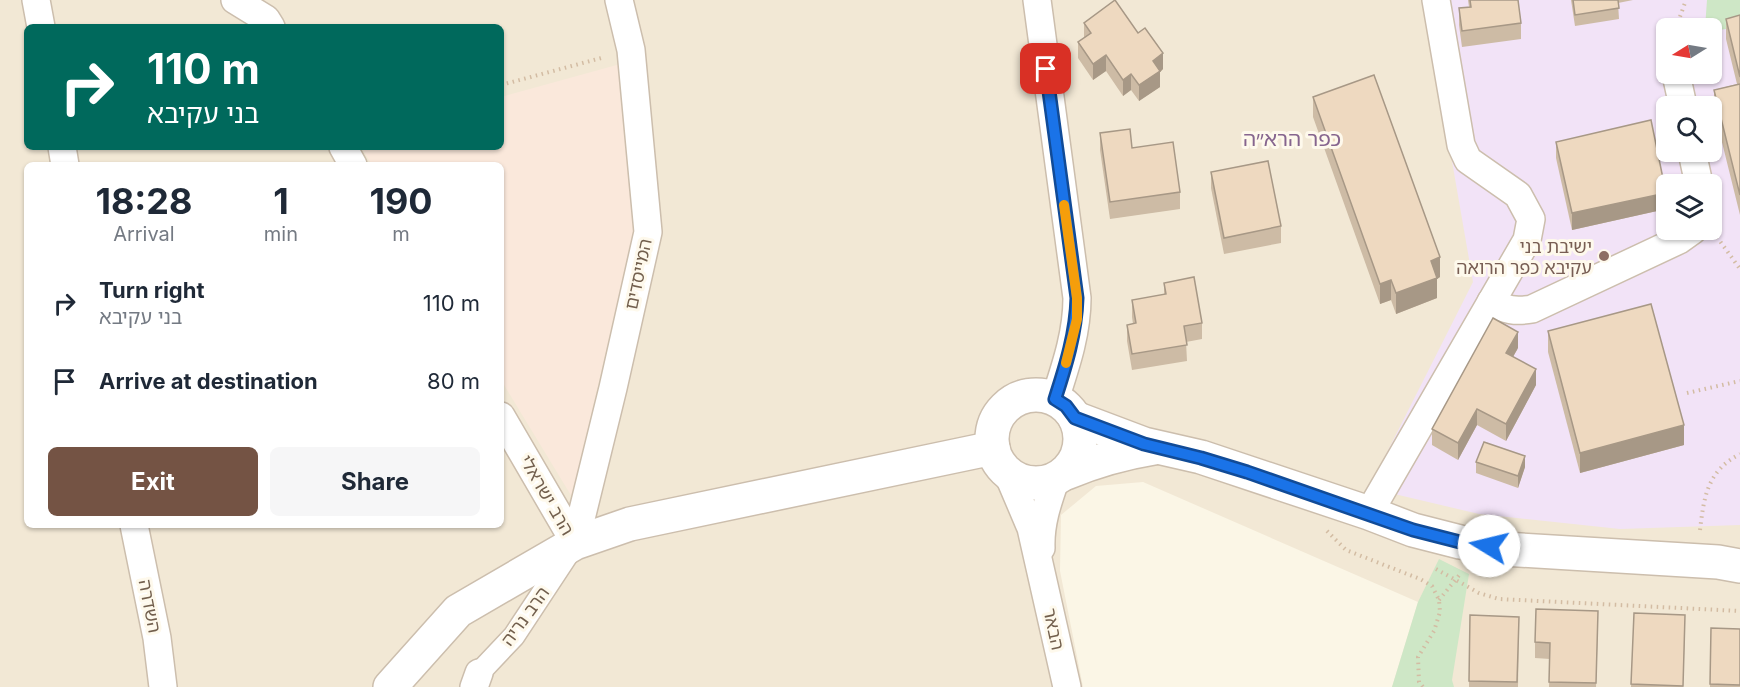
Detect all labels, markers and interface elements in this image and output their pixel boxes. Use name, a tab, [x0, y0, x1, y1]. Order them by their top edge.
north arrow	[1656, 18, 1722, 84]
map controls	[1656, 18, 1722, 240]
text: 110 m	[147, 43, 260, 94]
pin	[1020, 43, 1071, 94]
icon: right	[48, 48, 126, 126]
icon: arrive	[1029, 52, 1062, 85]
button: search	[1656, 96, 1722, 162]
text: בני עקיבא	[147, 97, 260, 130]
district label: כפר הרא״ה	[1243, 126, 1341, 151]
button: layers	[1656, 174, 1722, 240]
text: 18:28	[95, 179, 192, 223]
text: 1	[273, 179, 289, 223]
text: 190	[369, 179, 433, 223]
text: Arrival	[113, 222, 175, 246]
text: min	[264, 222, 298, 246]
text: m	[392, 222, 410, 246]
place label: ישיבת בני עקיבא כפר הרואה	[1456, 236, 1592, 278]
street label: המייסדים	[620, 237, 656, 311]
marker: ישיבת בני עקיבא כפר הרואה	[1597, 249, 1611, 263]
text: Turn right	[99, 277, 205, 303]
icon: right	[48, 287, 81, 320]
text: 110 m	[423, 290, 480, 316]
text: בני עקיבא	[99, 305, 182, 329]
icon: arrive	[48, 365, 81, 398]
text: Arrive at destination	[99, 368, 318, 394]
text: 80 m	[427, 368, 480, 394]
button: Exit	[48, 447, 258, 516]
button: Share	[270, 447, 480, 516]
street label: הרב ישראלי	[516, 451, 578, 539]
position arrow	[1457, 514, 1521, 578]
street label: השדרה	[135, 577, 165, 635]
street label: הרב נריה	[497, 582, 553, 650]
street label: הבאר	[1039, 606, 1069, 652]

